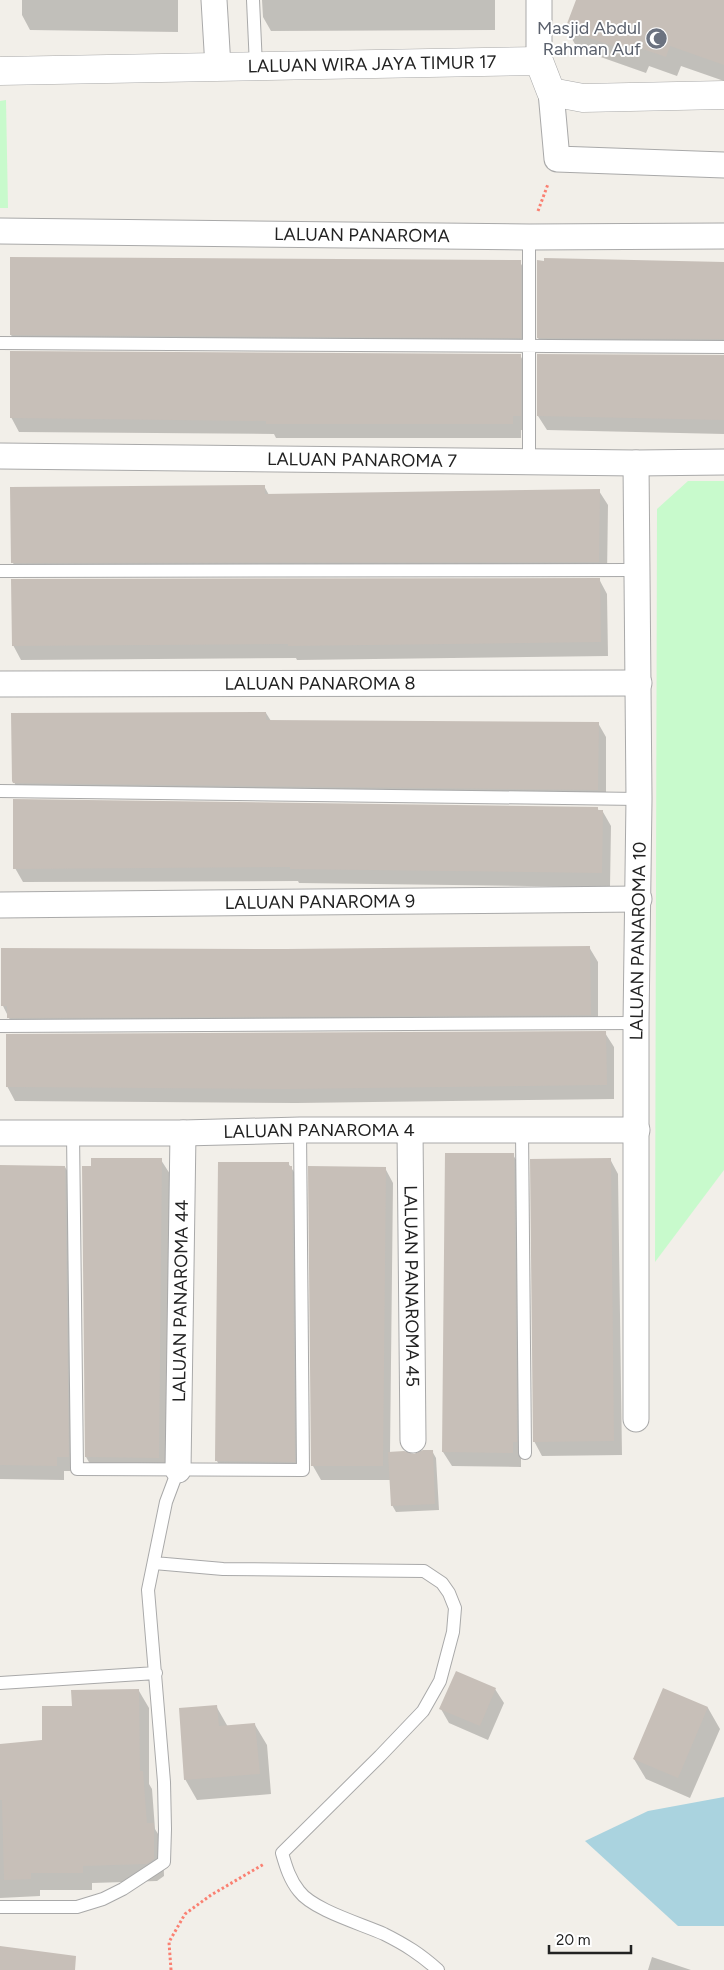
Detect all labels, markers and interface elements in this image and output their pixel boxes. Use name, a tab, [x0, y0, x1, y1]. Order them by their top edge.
place label: Masjid Abdul Rahman Auf	[537, 17, 641, 60]
mosque icon: Masjid Abdul Rahman Auf	[645, 26, 669, 50]
street label: LALUAN WIRA JAYA TIMUR 17	[247, 51, 497, 77]
street label: LALUAN PANAROMA	[274, 223, 450, 247]
street label: LALUAN PANAROMA 7	[267, 448, 457, 472]
street label: LALUAN PANAROMA 8	[224, 672, 416, 695]
street label: LALUAN PANAROMA 10	[625, 841, 651, 1041]
street label: LALUAN PANAROMA 9	[225, 890, 415, 914]
street label: LALUAN PANAROMA 4	[223, 1119, 415, 1143]
street label: LALUAN PANAROMA 45	[400, 1185, 423, 1387]
street label: LALUAN PANAROMA 44	[168, 1200, 193, 1402]
scale bar	[549, 1922, 632, 1954]
text: 20 m	[556, 1931, 590, 1949]

